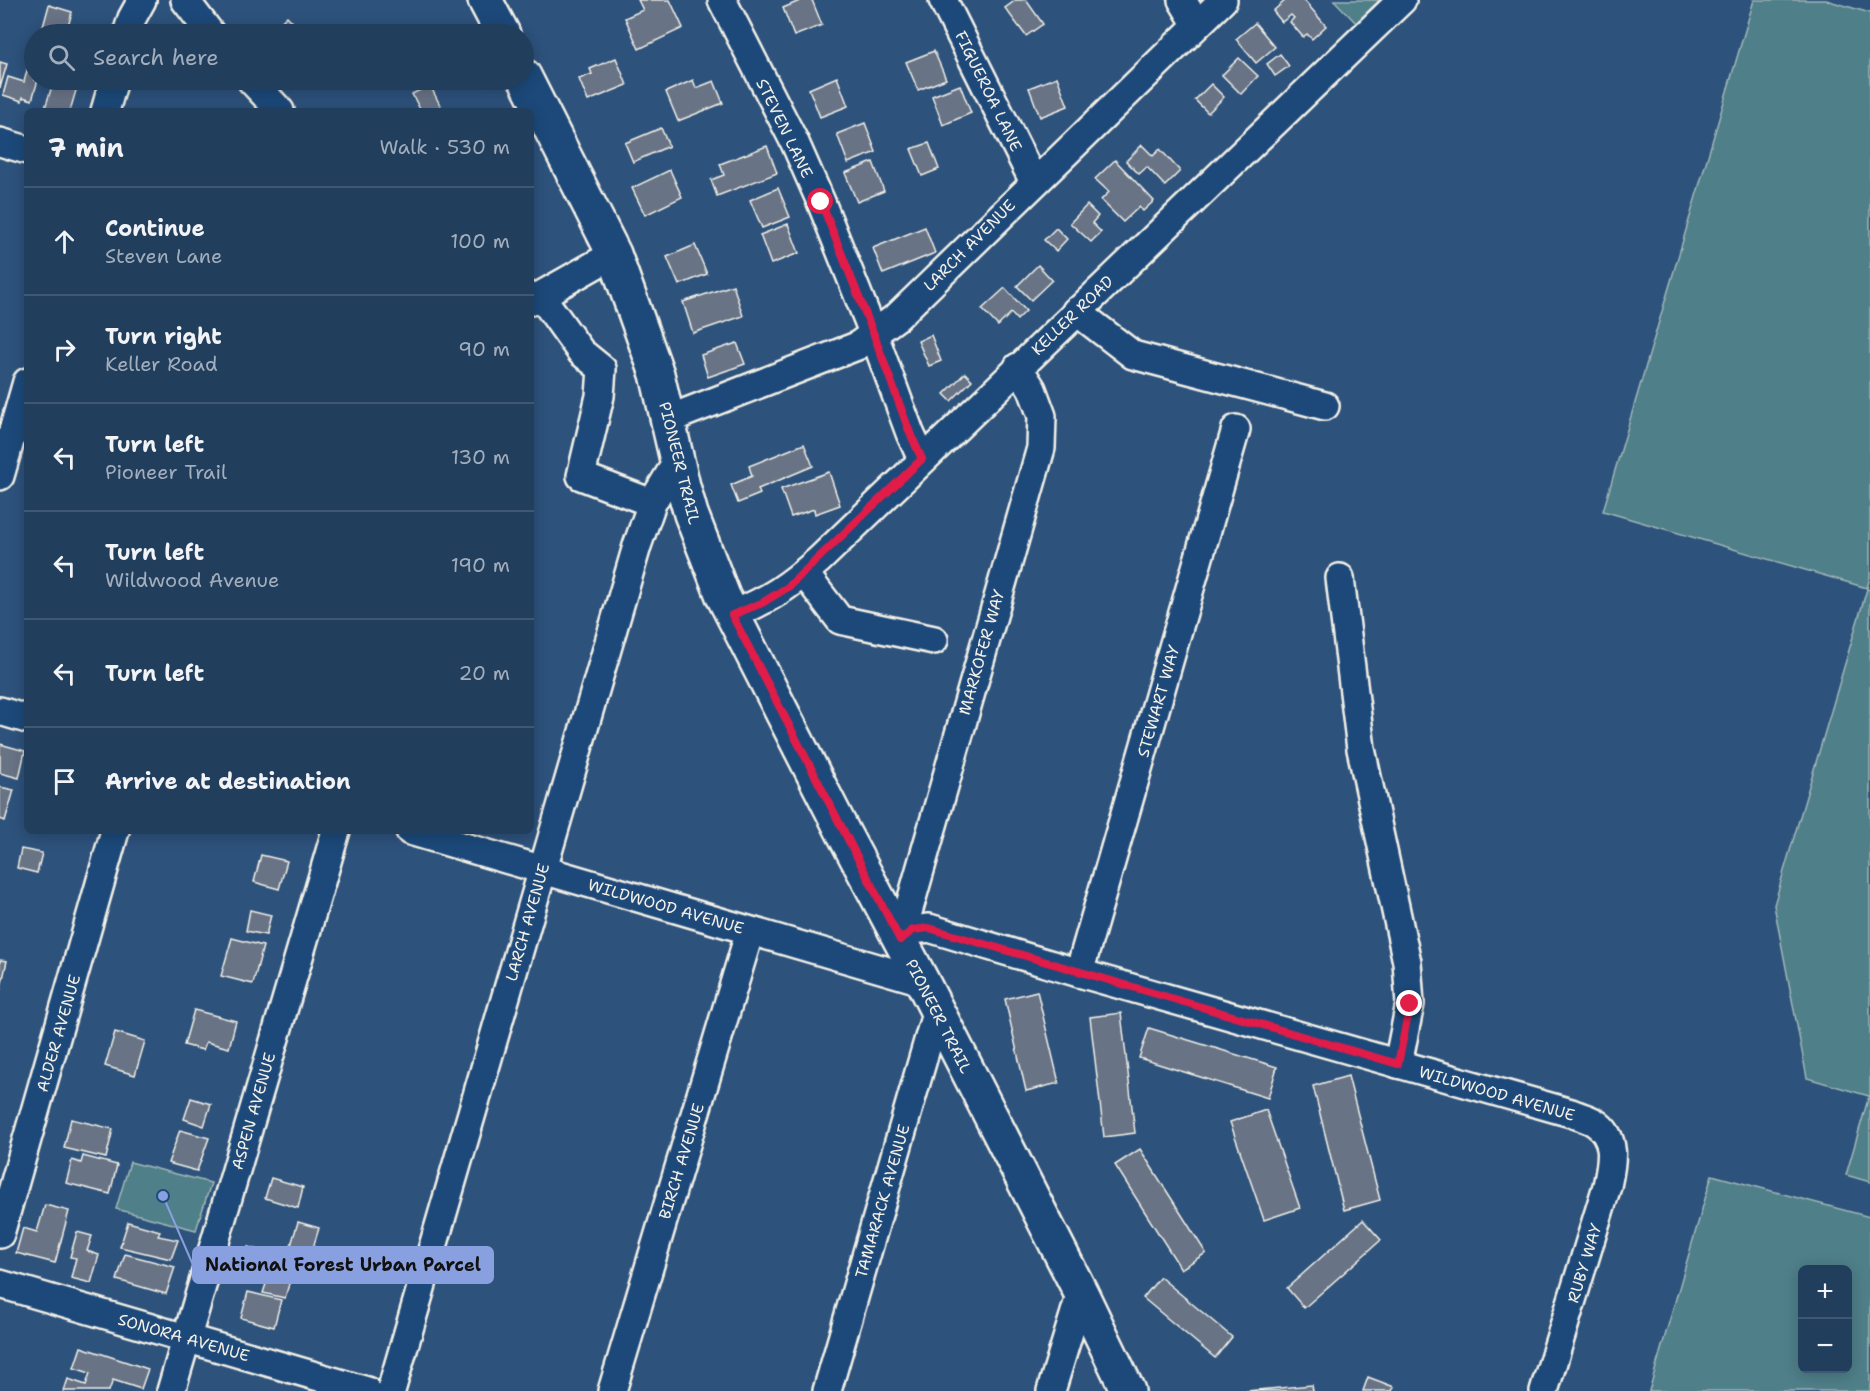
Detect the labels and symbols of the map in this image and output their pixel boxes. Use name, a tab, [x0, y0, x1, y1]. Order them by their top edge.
street label: FIGUEROA LANE	[950, 28, 1027, 155]
street label: STEVEN LANE	[751, 75, 818, 181]
route start	[807, 188, 833, 214]
street label: LARCH AVENUE	[919, 195, 1020, 296]
street label: KELLER ROAD	[1027, 271, 1118, 360]
street label: PIONEER TRAIL	[654, 400, 705, 527]
street label: MARKOFER WAY	[954, 587, 1010, 717]
street label: STEWART WAY	[1132, 642, 1185, 760]
street label: LARCH AVENUE	[501, 861, 554, 984]
street label: WILDWOOD AVENUE	[585, 874, 746, 939]
street label: PIONEER TRAIL	[901, 956, 976, 1077]
street label: ALDER AVENUE	[32, 972, 85, 1094]
route end	[1396, 990, 1422, 1016]
street label: ASPEN AVENUE	[227, 1050, 280, 1172]
street label: WILDWOOD AVENUE	[1416, 1061, 1577, 1126]
street label: BIRCH AVENUE	[654, 1101, 709, 1222]
street label: TAMARACK AVENUE	[850, 1122, 915, 1281]
street label: RUBY WAY	[1562, 1221, 1607, 1305]
callout: National Forest Urban Parcel	[193, 1247, 493, 1283]
text: National Forest Urban Parcel	[205, 1253, 481, 1277]
street label: SONORA AVENUE	[116, 1309, 252, 1366]

